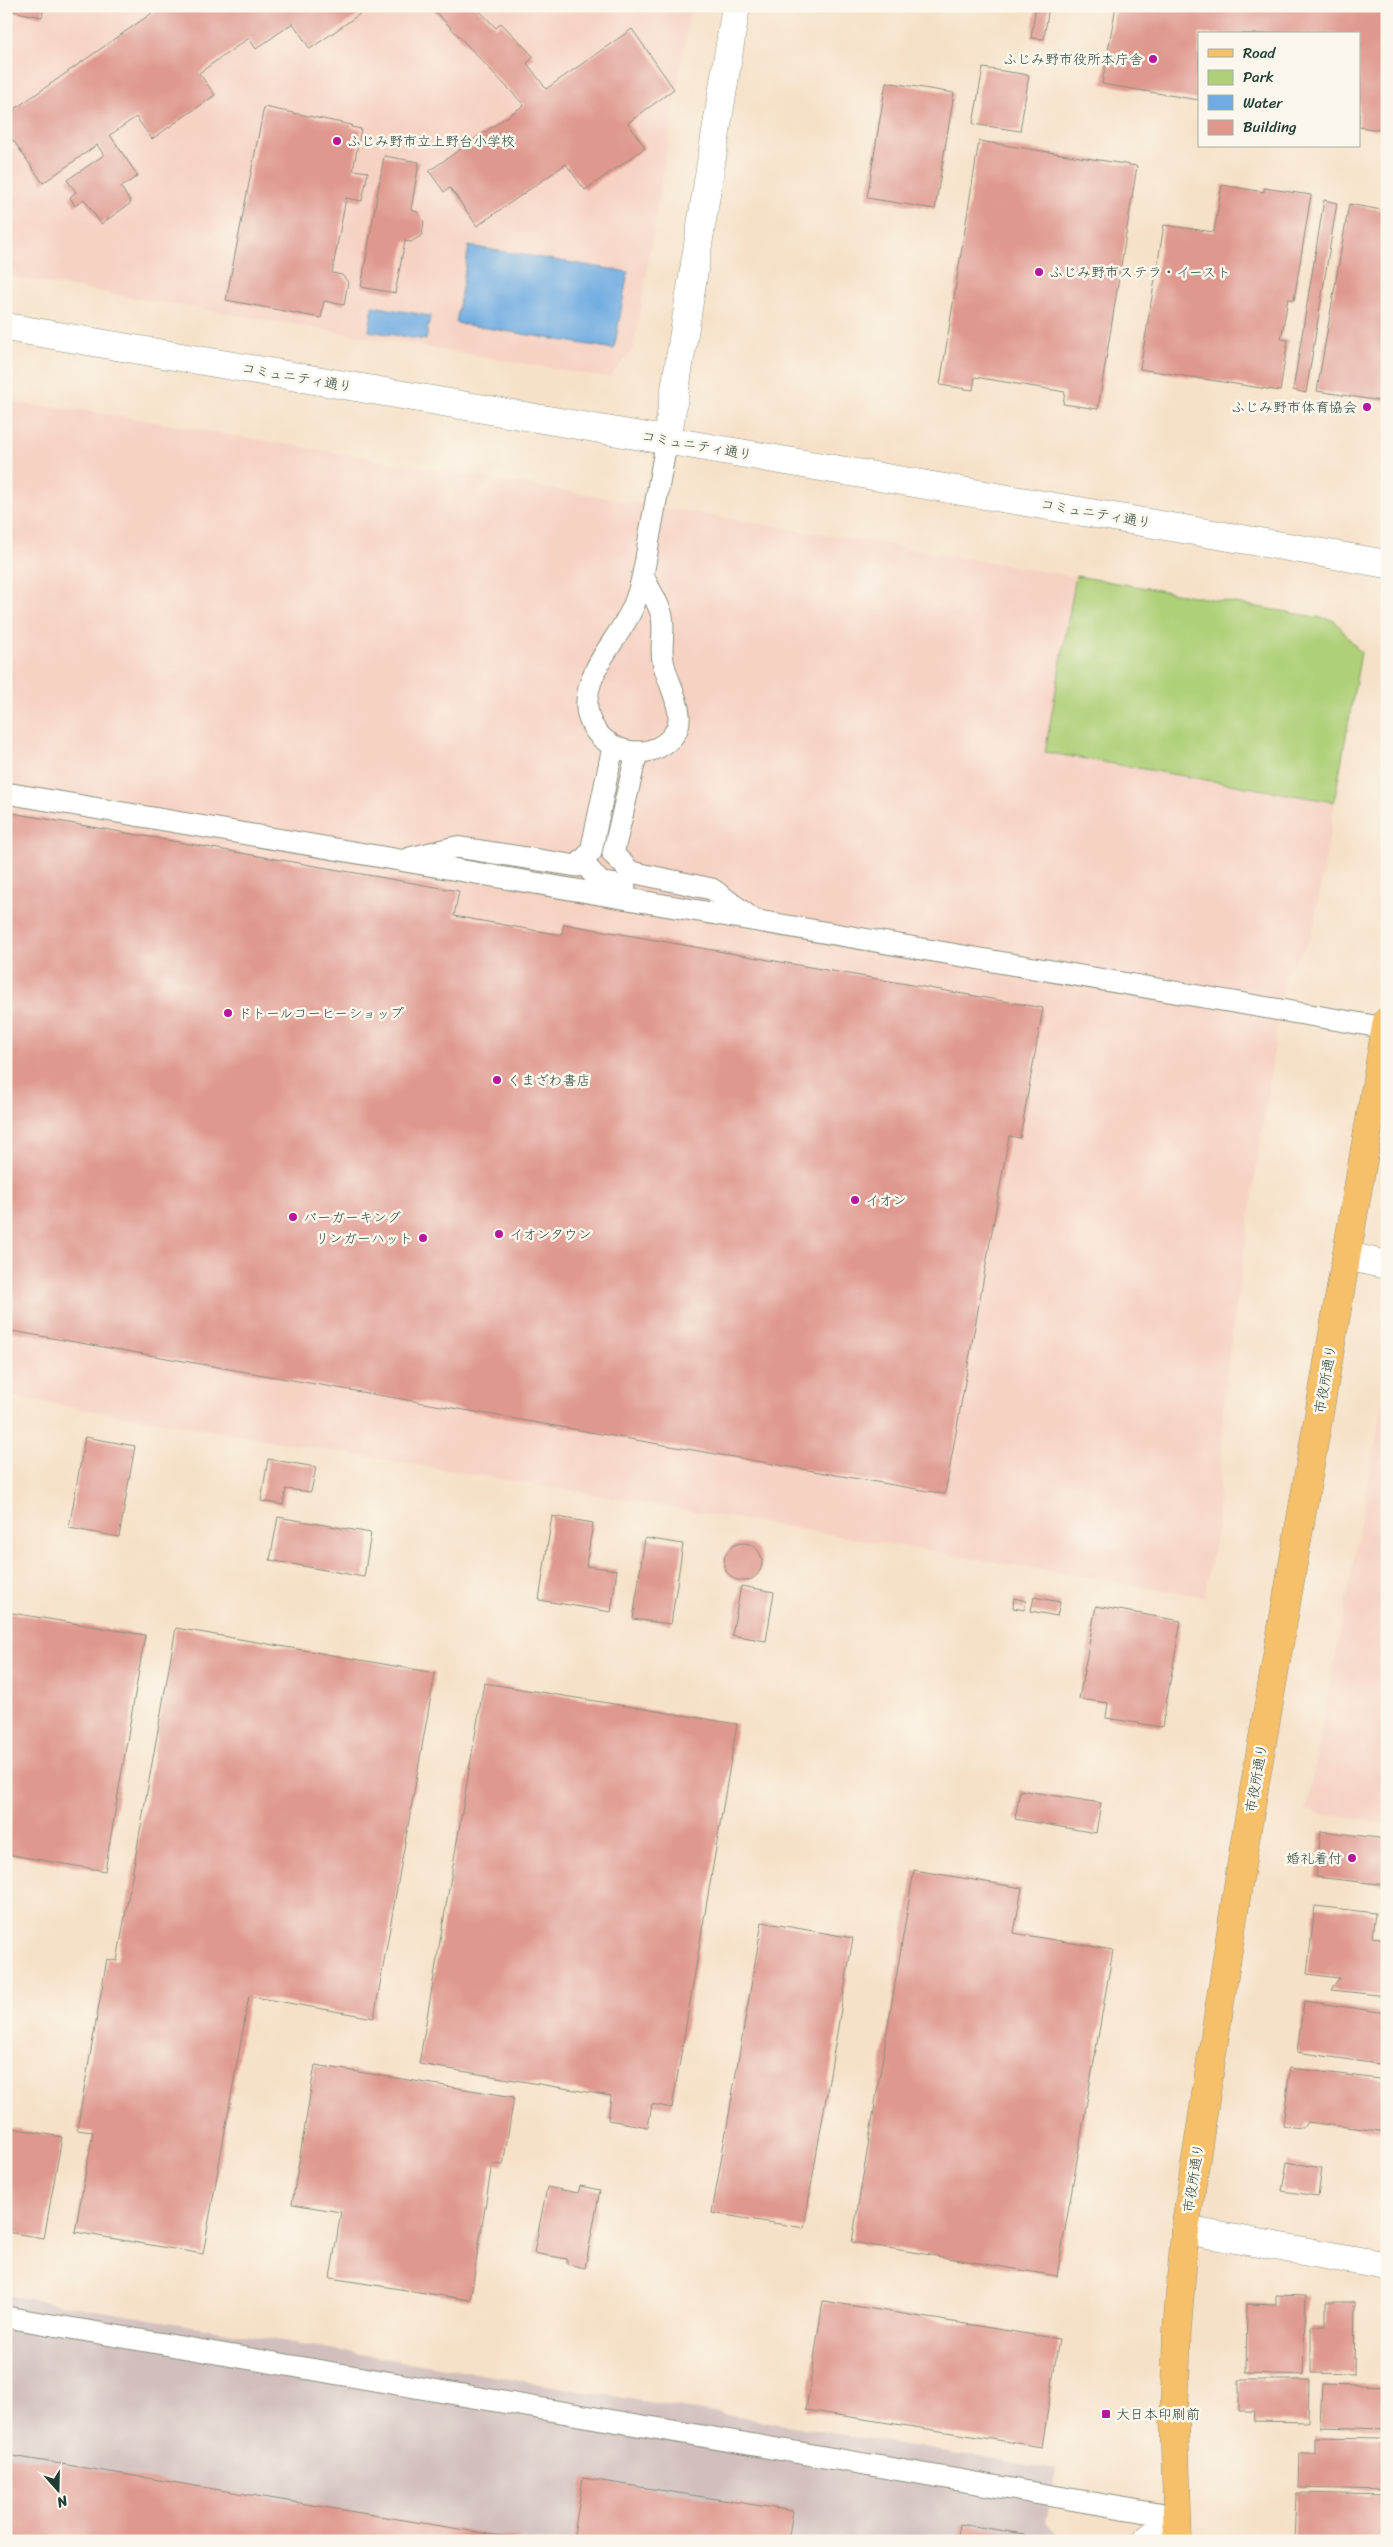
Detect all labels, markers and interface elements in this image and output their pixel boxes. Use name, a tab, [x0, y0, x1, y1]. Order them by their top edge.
legend	[1198, 32, 1360, 148]
text: Road	[1243, 40, 1276, 66]
place label: ふじみ野市役所本庁舎	[1003, 47, 1143, 72]
marker: ふじみ野市役所本庁舎	[1147, 53, 1159, 65]
text: Park	[1243, 64, 1274, 90]
text: Water	[1243, 90, 1283, 116]
text: Building	[1243, 114, 1297, 140]
place label: ふじみ野市立上野台小学校	[347, 129, 515, 154]
marker: ふじみ野市立上野台小学校	[331, 135, 343, 147]
place label: ふじみ野市ステラ・イースト	[1049, 260, 1231, 285]
marker: ふじみ野市ステラ・イースト	[1033, 266, 1045, 278]
street label: コミュニティ通り	[240, 355, 354, 400]
place label: ふじみ野市体育協会	[1231, 395, 1357, 420]
marker: ふじみ野市体育協会	[1361, 401, 1373, 413]
street label: コミュニティ通り	[640, 423, 754, 468]
street label: コミュニティ通り	[1039, 491, 1153, 536]
place label: ドトールコーヒーショップ	[238, 1001, 404, 1026]
marker: ドトールコーヒーショップ	[222, 1007, 234, 1019]
place label: くまざわ書店	[507, 1068, 590, 1093]
marker: くまざわ書店	[491, 1074, 503, 1086]
place label: イオン	[865, 1188, 906, 1213]
marker: イオン	[849, 1194, 861, 1206]
place label: バーガーキング	[303, 1205, 401, 1230]
marker: バーガーキング	[287, 1211, 299, 1223]
place label: イオンタウン	[509, 1222, 592, 1247]
place label: リンガーハット	[315, 1226, 413, 1251]
marker: イオンタウン	[493, 1228, 505, 1240]
marker: リンガーハット	[417, 1232, 429, 1244]
street label: 市役所通り	[1307, 1342, 1344, 1416]
street label: 市役所通り	[1238, 1741, 1275, 1815]
place label: 婚礼着付	[1286, 1846, 1342, 1871]
marker: 婚礼着付	[1346, 1852, 1358, 1864]
street label: 市役所通り	[1176, 2142, 1211, 2215]
place label: 大日本印刷前	[1116, 2402, 1200, 2427]
marker: 大日本印刷前	[1100, 2408, 1112, 2420]
north arrow	[32, 2464, 82, 2514]
text: N	[53, 2488, 72, 2515]

